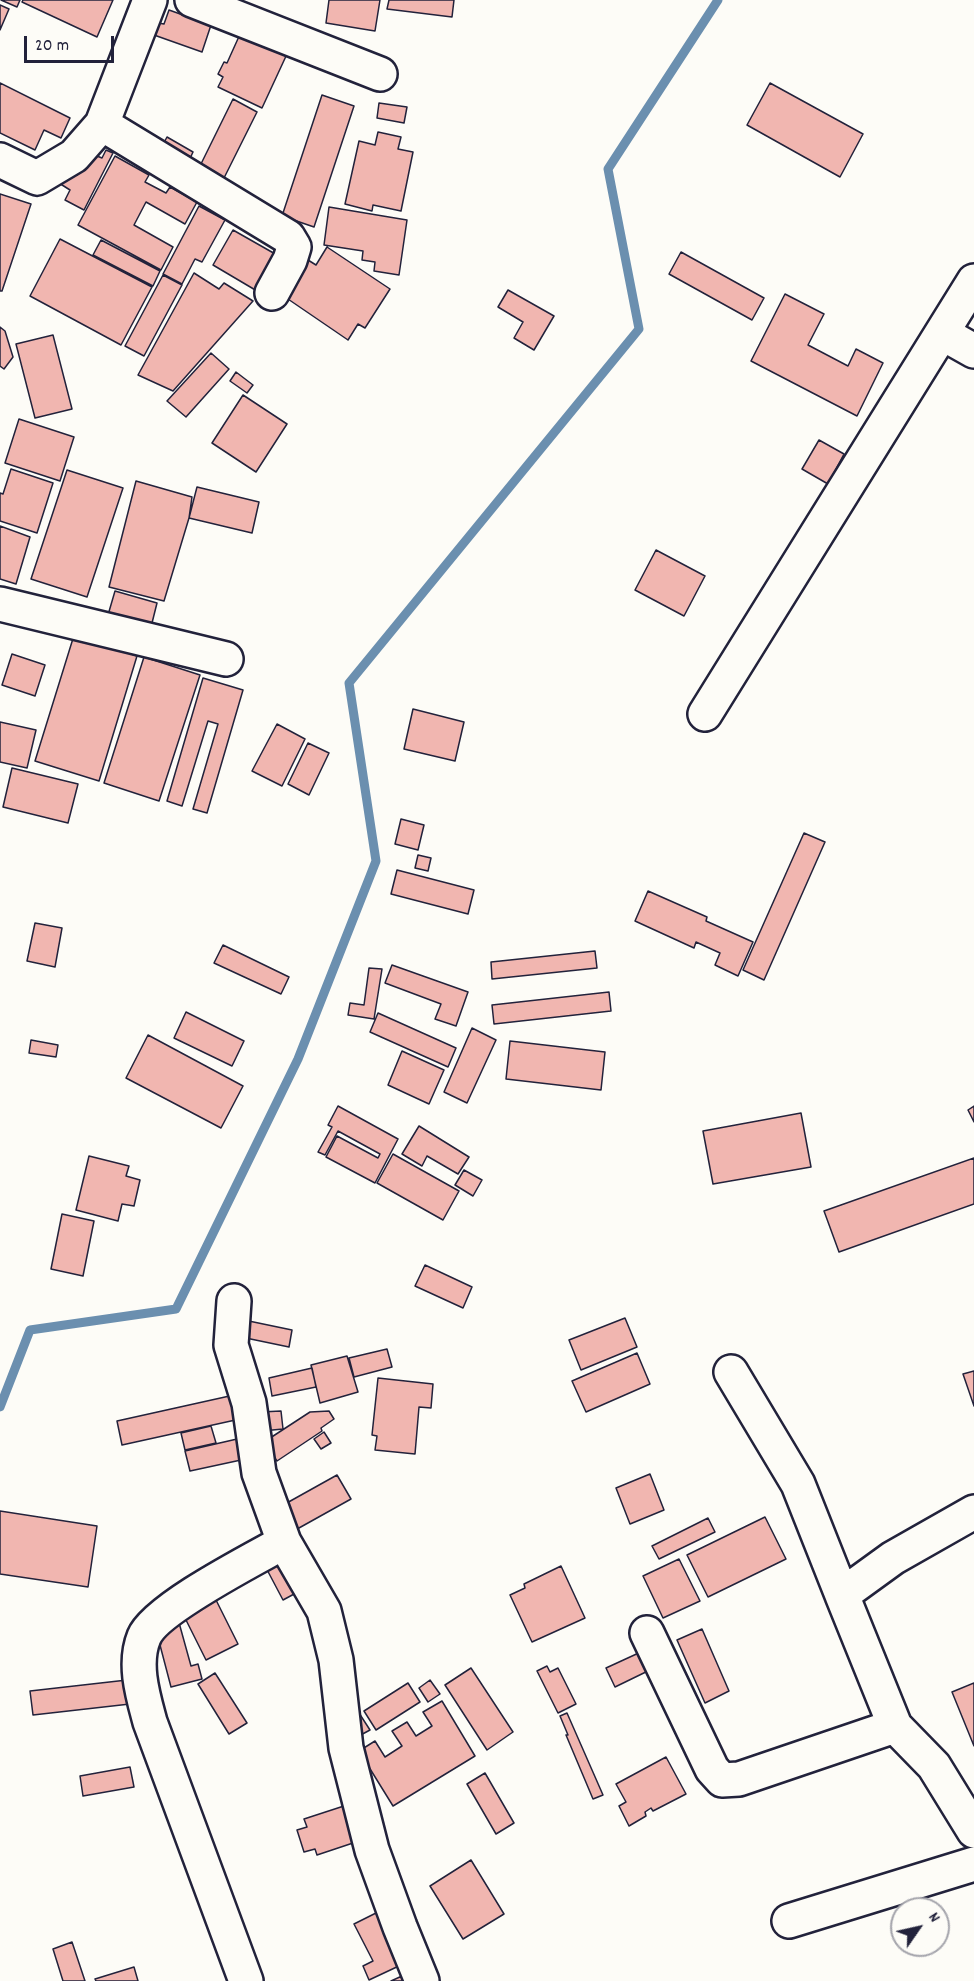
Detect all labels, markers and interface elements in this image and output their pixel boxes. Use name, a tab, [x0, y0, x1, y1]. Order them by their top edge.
scale bar	[27, 24, 117, 62]
text: 20 m	[35, 34, 69, 59]
north arrow	[890, 1897, 950, 1957]
text: N	[922, 1908, 945, 1927]

